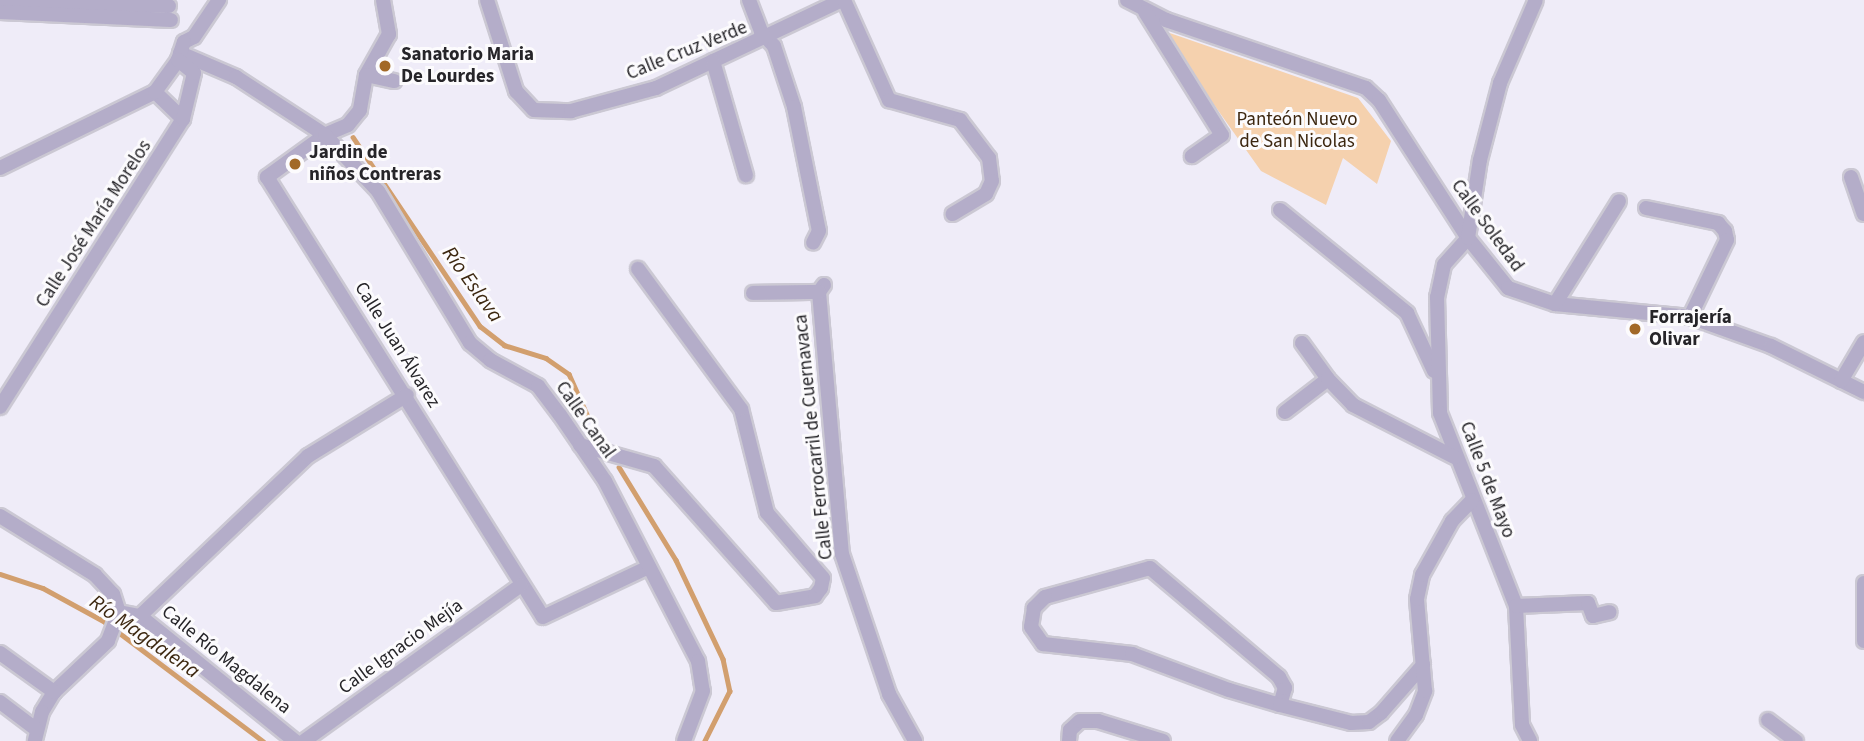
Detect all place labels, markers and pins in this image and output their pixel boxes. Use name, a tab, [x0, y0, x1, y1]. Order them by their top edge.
place label: Sanatorio Maria De Lourdes	[401, 44, 534, 88]
marker: Sanatorio Maria De Lourdes	[375, 56, 395, 76]
place label: Jardin de niños Contreras	[309, 142, 441, 186]
marker: Jardin de niños Contreras	[287, 156, 303, 172]
place label: Forrajería Olivar	[1649, 307, 1732, 351]
marker: Forrajería Olivar	[1627, 321, 1643, 337]

